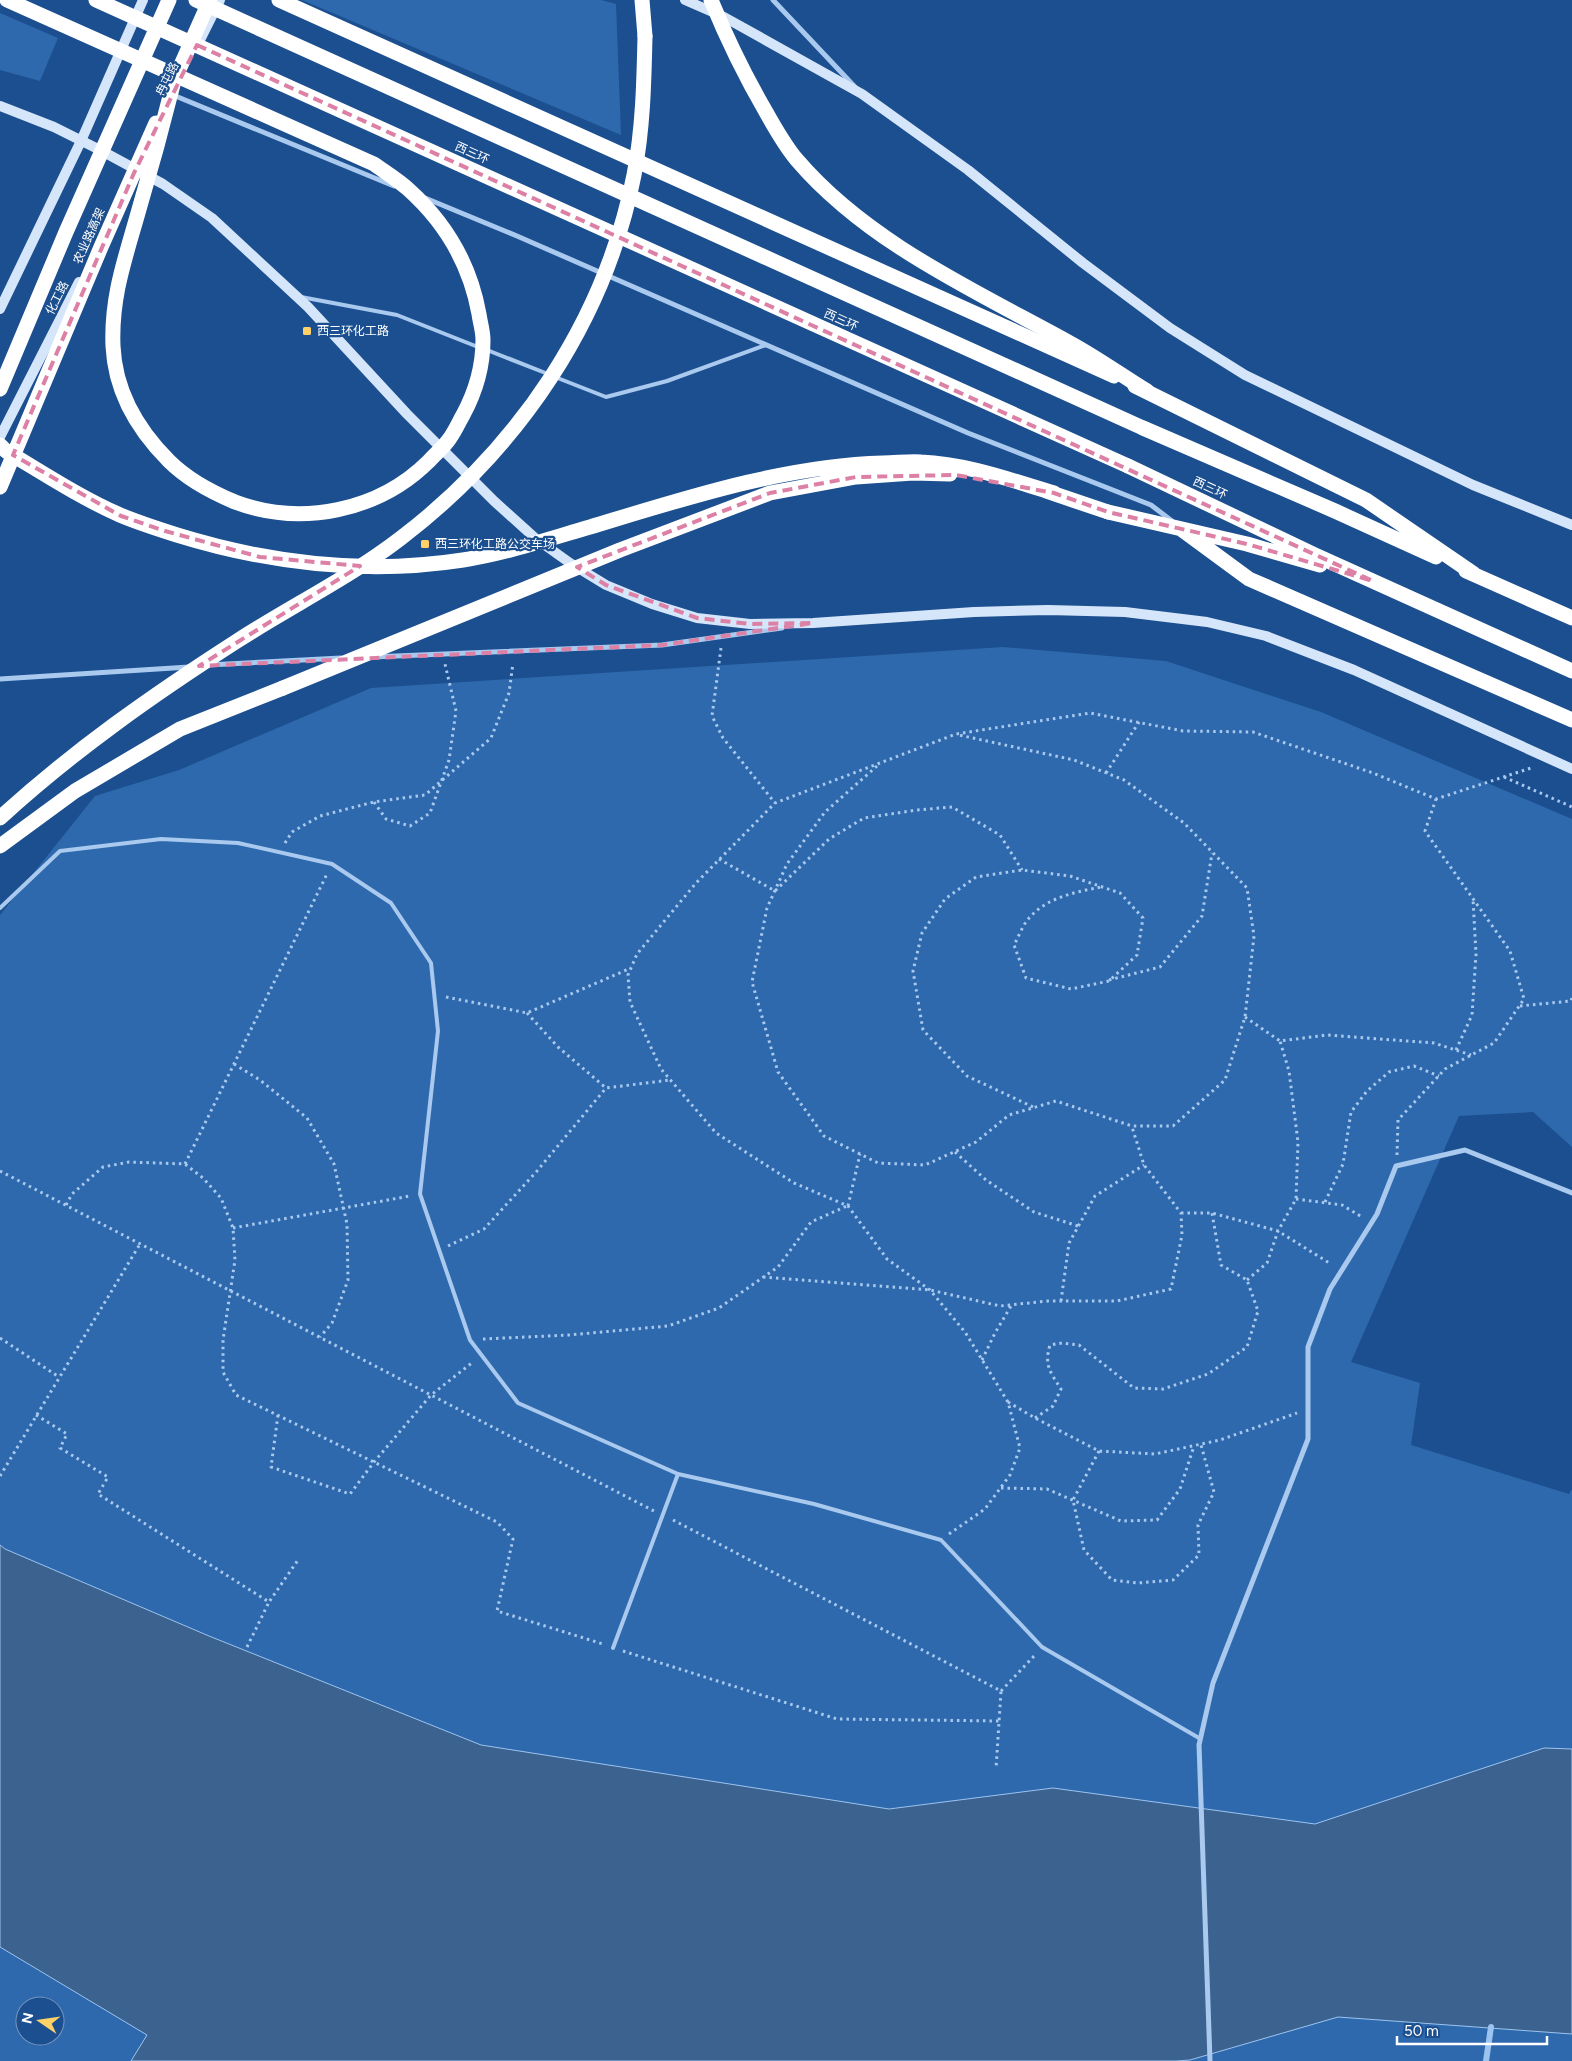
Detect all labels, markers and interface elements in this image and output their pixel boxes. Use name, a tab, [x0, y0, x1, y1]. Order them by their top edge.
street label: 冉屯路	[153, 60, 181, 98]
street label: 西三环	[453, 139, 491, 167]
street label: 农业路高架	[70, 206, 108, 266]
street label: 化工路	[43, 279, 71, 317]
street label: 西三环	[822, 306, 860, 334]
place label: 西三环化工路	[317, 324, 389, 338]
marker: 西三环化工路	[301, 325, 313, 337]
street label: 西三环	[1191, 474, 1229, 502]
place label: 西三环化工路公交车场	[435, 537, 555, 551]
marker: 西三环化工路公交车场	[419, 538, 431, 550]
north arrow	[15, 1996, 65, 2046]
text: N	[18, 2011, 37, 2025]
scale bar	[1397, 2014, 1547, 2046]
text: 50 m	[1404, 2022, 1439, 2040]

